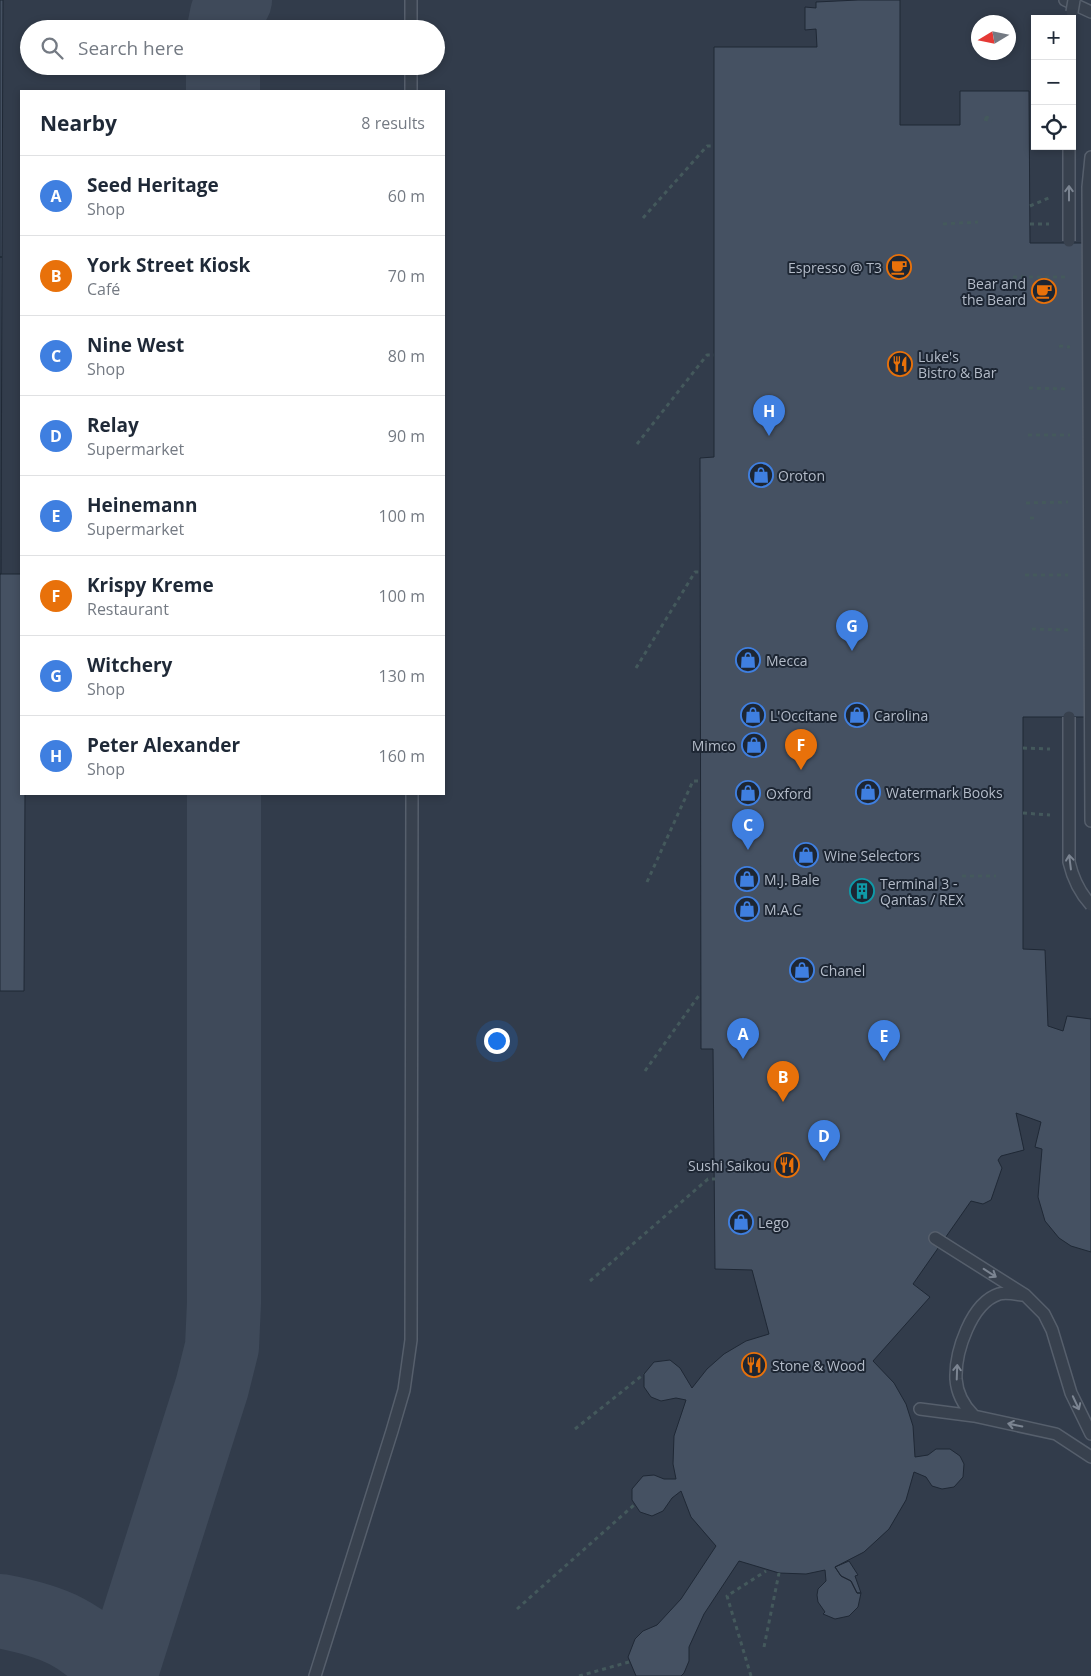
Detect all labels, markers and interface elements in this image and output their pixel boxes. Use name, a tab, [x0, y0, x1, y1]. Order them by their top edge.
north arrow	[971, 15, 1016, 60]
map controls	[1031, 15, 1076, 150]
button: +	[1031, 15, 1076, 60]
search box	[20, 20, 445, 75]
icon: search	[38, 34, 66, 62]
text: Search here	[78, 35, 184, 61]
button: −	[1031, 60, 1076, 105]
button: locate	[1031, 105, 1076, 150]
text: Nearby	[40, 109, 117, 137]
text: 8 results	[361, 112, 425, 134]
text: Seed Heritage	[87, 172, 219, 198]
text: A	[50, 185, 62, 207]
text: 60 m	[388, 185, 425, 207]
one-way arrow	[1064, 186, 1074, 202]
text: Shop	[87, 198, 125, 220]
text: York Street Kiosk	[87, 252, 250, 278]
cafe icon: Espresso @ T3	[886, 254, 912, 280]
place label: Espresso @ T3	[788, 258, 882, 277]
text: B	[51, 265, 61, 287]
text: 70 m	[388, 265, 425, 287]
place label: Bear and the Beard	[962, 274, 1026, 309]
text: Café	[87, 278, 120, 300]
cafe icon: Bear and the Beard	[1031, 278, 1057, 304]
text: Nine West	[87, 332, 184, 358]
text: C	[51, 345, 61, 367]
text: 80 m	[388, 345, 425, 367]
place label: Luke's Bistro & Bar	[918, 347, 997, 382]
restaurant icon: Luke's Bistro & Bar	[887, 351, 913, 377]
text: Shop	[87, 358, 125, 380]
pin: H	[753, 395, 785, 436]
text: Relay	[87, 412, 139, 438]
text: D	[50, 425, 62, 447]
text: 90 m	[388, 425, 425, 447]
text: Supermarket	[87, 438, 184, 460]
shop icon: Oroton	[748, 462, 774, 488]
place label: Oroton	[778, 466, 825, 485]
text: Heinemann	[87, 492, 197, 518]
text: E	[52, 505, 60, 527]
text: 100 m	[379, 505, 425, 527]
text: Supermarket	[87, 518, 184, 540]
text: Krispy Kreme	[87, 572, 214, 598]
text: F	[52, 585, 60, 607]
text: 100 m	[379, 585, 425, 607]
text: Restaurant	[87, 598, 169, 620]
pin: G	[836, 610, 868, 651]
shop icon: Mecca	[735, 647, 761, 673]
place label: Mecca	[766, 651, 808, 670]
text: Witchery	[87, 652, 172, 678]
text: G	[50, 665, 62, 687]
text: 130 m	[379, 665, 425, 687]
text: Shop	[87, 678, 125, 700]
shop icon: L'Occitane	[740, 702, 766, 728]
shop icon: Carolina	[844, 702, 870, 728]
place label: L'Occitane	[770, 706, 838, 725]
place label: Carolina	[874, 706, 928, 725]
pin: F	[785, 729, 817, 770]
text: Peter Alexander	[87, 732, 240, 758]
shop icon: Mimco	[741, 732, 767, 758]
place label: Mimco	[692, 736, 736, 755]
text: H	[50, 745, 62, 767]
text: 160 m	[379, 745, 425, 767]
text: Shop	[87, 758, 125, 780]
shop icon: Watermark Books	[855, 779, 881, 805]
shop icon: Oxford	[735, 780, 761, 806]
place label: Watermark Books	[886, 783, 1003, 802]
place label: Oxford	[766, 784, 812, 803]
pin: C	[732, 809, 764, 850]
shop icon: Wine Selectors	[793, 842, 819, 868]
place label: Wine Selectors	[824, 846, 920, 865]
one-way arrow	[1065, 855, 1075, 871]
shop icon: M.J. Bale	[734, 866, 760, 892]
place label: M.J. Bale	[764, 870, 820, 889]
place label: Terminal 3 - Qantas / REX	[880, 874, 965, 909]
building icon: Terminal 3 - Qantas / REX	[849, 878, 875, 904]
shop icon: M.A.C	[734, 896, 760, 922]
place label: M.A.C	[764, 900, 802, 919]
shop icon: Chanel	[789, 957, 815, 983]
place label: Chanel	[820, 961, 865, 980]
pin: A	[727, 1018, 759, 1059]
pin: E	[868, 1020, 900, 1061]
your location	[484, 1028, 510, 1054]
pin: B	[767, 1061, 799, 1102]
pin: D	[808, 1120, 840, 1161]
restaurant icon: Sushi Saikou	[774, 1152, 800, 1178]
place label: Sushi Saikou	[688, 1156, 770, 1175]
shop icon: Lego	[728, 1209, 754, 1235]
place label: Lego	[758, 1213, 789, 1232]
one-way arrow	[983, 1268, 997, 1278]
restaurant icon: Stone & Wood	[741, 1352, 767, 1378]
place label: Stone & Wood	[772, 1356, 865, 1375]
one-way arrow	[952, 1365, 961, 1381]
one-way arrow	[1072, 1395, 1081, 1410]
one-way arrow	[1008, 1420, 1024, 1429]

